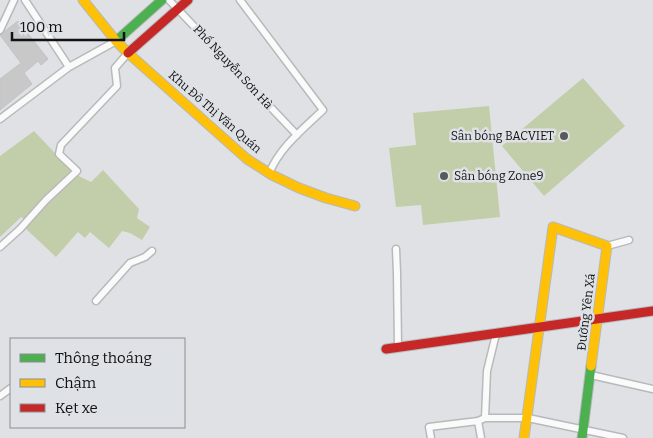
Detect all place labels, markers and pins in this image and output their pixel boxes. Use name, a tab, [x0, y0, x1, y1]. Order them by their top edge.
place label: Sân bóng BACVIET	[451, 129, 554, 143]
marker: Sân bóng BACVIET	[558, 130, 570, 142]
place label: Sân bóng Zone9	[454, 169, 543, 183]
marker: Sân bóng Zone9	[438, 170, 450, 182]

